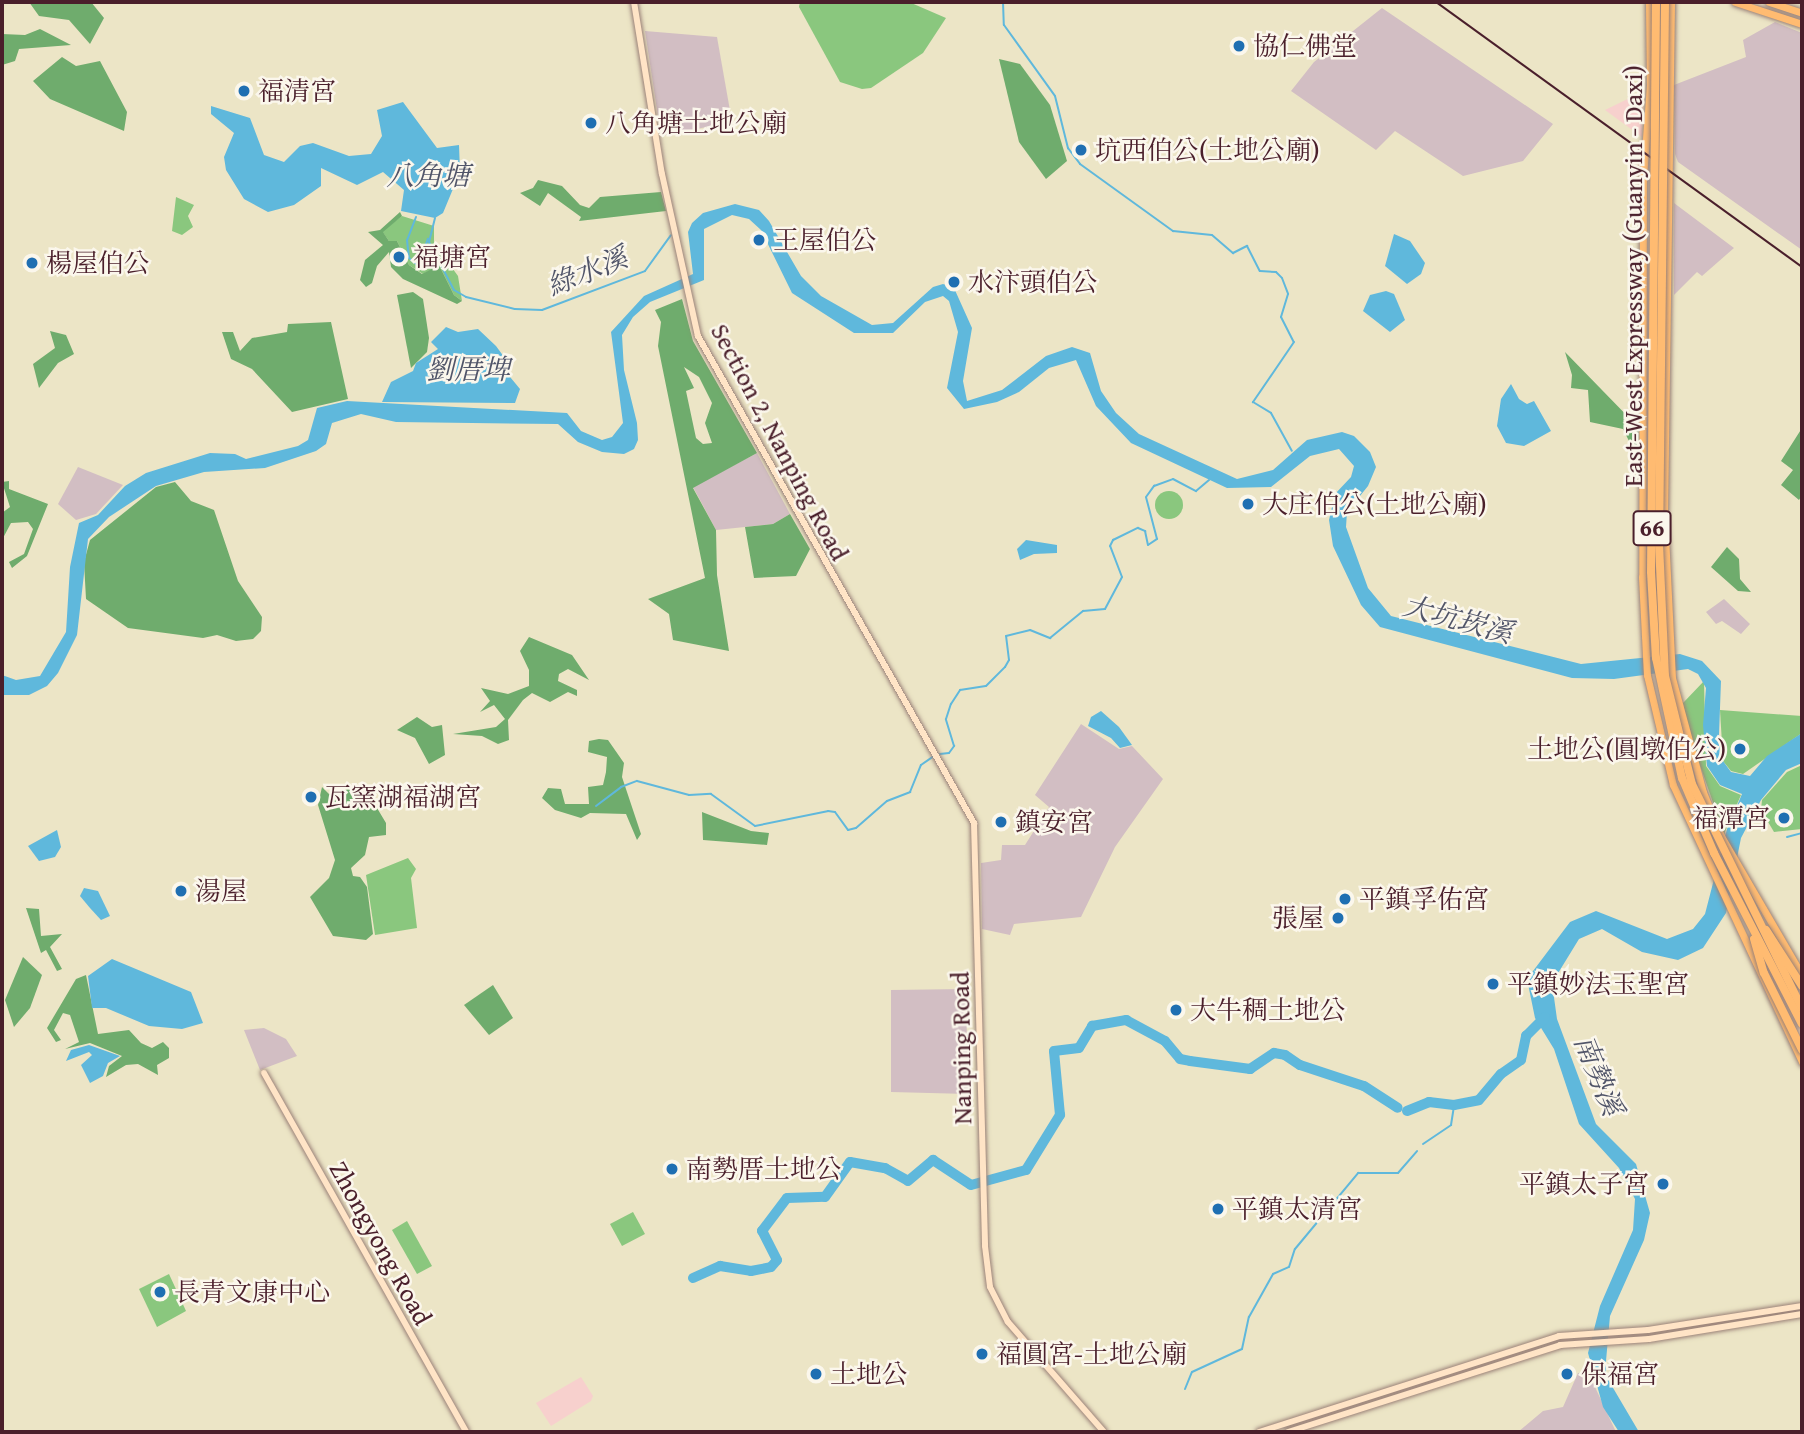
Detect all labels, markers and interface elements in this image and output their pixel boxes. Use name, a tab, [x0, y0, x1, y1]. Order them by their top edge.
place label: 協仁佛堂	[1253, 30, 1357, 62]
marker: 協仁佛堂	[1231, 38, 1247, 54]
street label: East-West Expressway (Guanyin - Daxi)	[1617, 65, 1649, 487]
place label: 福清宮	[258, 75, 336, 107]
marker: 福清宮	[236, 83, 252, 99]
place label: 八角塘土地公廟	[605, 107, 787, 139]
marker: 八角塘土地公廟	[583, 115, 599, 131]
place label: 坑西伯公(土地公廟)	[1095, 134, 1320, 166]
marker: 坑西伯公(土地公廟)	[1073, 142, 1089, 158]
water label: 八角塘	[386, 158, 470, 192]
place label: 王屋伯公	[773, 224, 877, 256]
marker: 王屋伯公	[751, 232, 767, 248]
water label: 綠水溪	[542, 240, 632, 302]
place label: 福塘宮	[413, 241, 491, 273]
place label: 楊屋伯公	[46, 247, 150, 279]
marker: 福塘宮	[391, 249, 407, 265]
marker: 楊屋伯公	[24, 255, 40, 271]
place label: 水汴頭伯公	[968, 266, 1098, 298]
marker: 水汴頭伯公	[946, 274, 962, 290]
street label: Section 2, Nanping Road	[704, 318, 856, 566]
water label: 劉厝埤	[426, 352, 510, 386]
place label: 大庄伯公(土地公廟)	[1262, 488, 1487, 520]
marker: 大庄伯公(土地公廟)	[1240, 496, 1256, 512]
road number: 66	[1631, 508, 1673, 548]
water label: 大坑崁溪	[1400, 588, 1516, 650]
place label: 土地公(圓墩伯公)	[1527, 733, 1726, 765]
marker: 土地公(圓墩伯公)	[1732, 741, 1748, 757]
place label: 瓦窯湖福湖宮	[325, 781, 481, 813]
marker: 瓦窯湖福湖宮	[303, 789, 319, 805]
place label: 福潭宮	[1692, 802, 1770, 834]
place label: 鎮安宮	[1015, 806, 1093, 838]
marker: 福潭宮	[1776, 810, 1792, 826]
marker: 鎮安宮	[993, 814, 1009, 830]
place label: 湯屋	[195, 875, 247, 907]
marker: 湯屋	[173, 883, 189, 899]
place label: 平鎮孚佑宮	[1359, 883, 1489, 915]
marker: 平鎮孚佑宮	[1337, 891, 1353, 907]
place label: 張屋	[1272, 902, 1324, 934]
marker: 張屋	[1330, 910, 1346, 926]
place label: 平鎮妙法玉聖宮	[1507, 968, 1689, 1000]
street label: Nanping Road	[944, 971, 978, 1125]
marker: 平鎮妙法玉聖宮	[1485, 976, 1501, 992]
place label: 大牛稠土地公	[1190, 994, 1346, 1026]
marker: 大牛稠土地公	[1168, 1002, 1184, 1018]
water label: 南勢溪	[1568, 1030, 1630, 1120]
place label: 南勢厝土地公	[686, 1153, 842, 1185]
street label: Zhongyong Road	[323, 1156, 439, 1330]
marker: 南勢厝土地公	[664, 1161, 680, 1177]
place label: 平鎮太子宮	[1519, 1168, 1649, 1200]
marker: 平鎮太子宮	[1655, 1176, 1671, 1192]
place label: 平鎮太清宮	[1232, 1193, 1362, 1225]
marker: 平鎮太清宮	[1210, 1201, 1226, 1217]
place label: 長青文康中心	[174, 1276, 330, 1308]
marker: 長青文康中心	[152, 1284, 168, 1300]
place label: 福圓宮-土地公廟	[996, 1338, 1187, 1370]
marker: 福圓宮-土地公廟	[974, 1346, 990, 1362]
place label: 土地公	[830, 1358, 908, 1390]
place label: 保福宮	[1581, 1358, 1659, 1390]
marker: 土地公	[808, 1366, 824, 1382]
marker: 保福宮	[1559, 1366, 1575, 1382]

